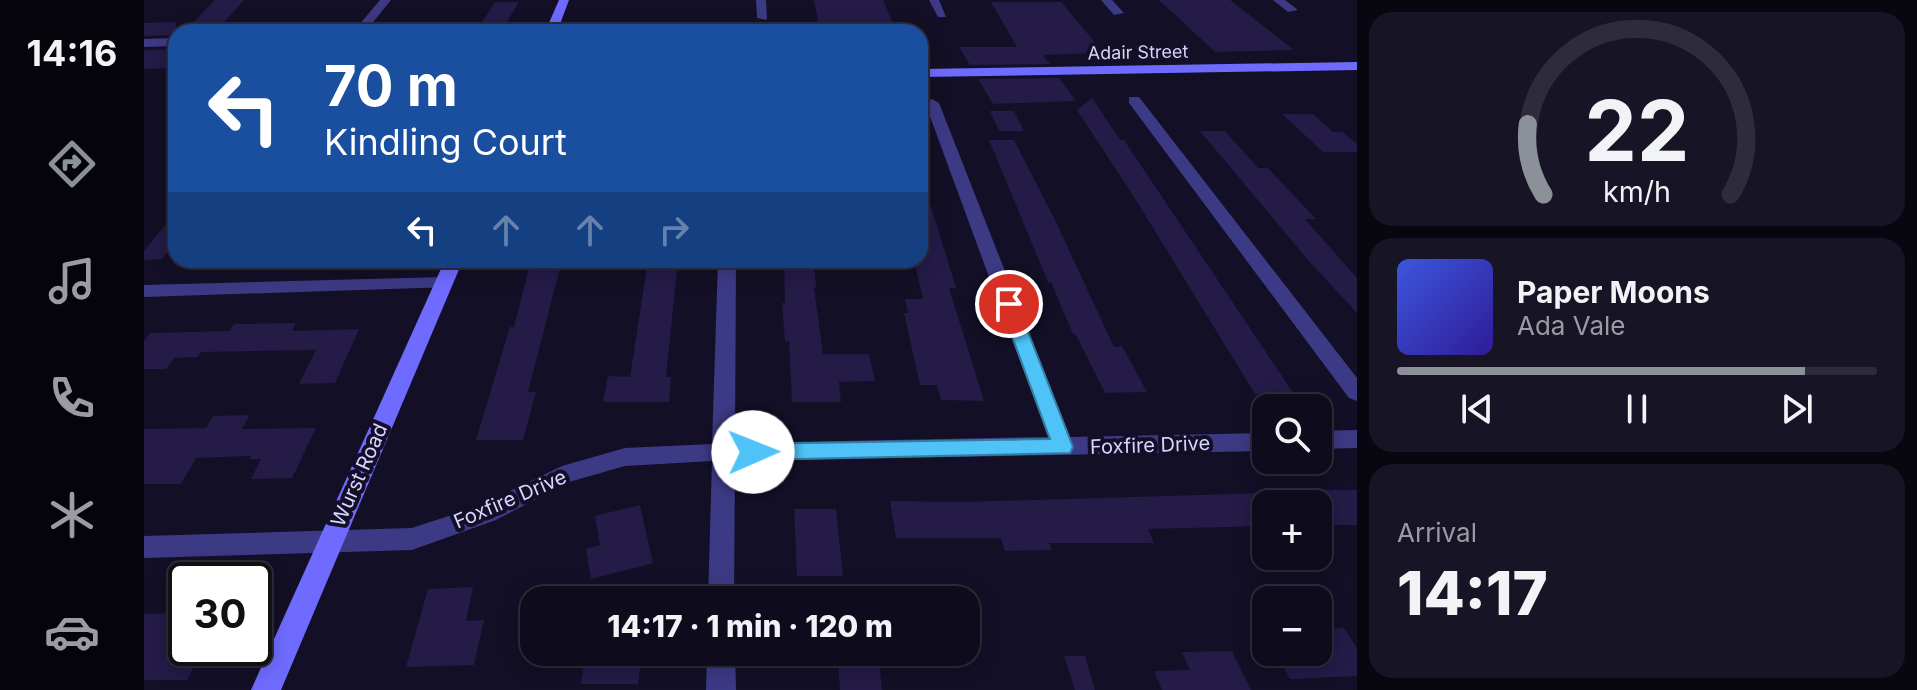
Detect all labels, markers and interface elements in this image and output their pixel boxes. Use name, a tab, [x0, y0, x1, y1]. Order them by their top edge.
text: 14:16	[27, 31, 117, 75]
street label: Adair Street	[1088, 41, 1189, 63]
text: 70 m	[324, 52, 458, 120]
icon: left	[192, 56, 296, 160]
text: 22	[1585, 80, 1689, 181]
text: Kindling Court	[324, 120, 567, 164]
icon: directions	[44, 136, 100, 192]
text: km/h	[1603, 174, 1671, 209]
icon: left	[400, 208, 444, 252]
icon: ahead	[484, 208, 528, 252]
icon: ahead	[568, 208, 612, 252]
icon: right	[652, 208, 696, 252]
icon: music	[44, 253, 100, 309]
pin	[975, 270, 1043, 338]
text: Paper Moons	[1517, 274, 1710, 310]
icon: arrive	[987, 282, 1031, 326]
text: Ada Vale	[1517, 310, 1625, 341]
icon: phone	[44, 370, 100, 426]
icon: previous	[1455, 387, 1499, 431]
icon: pause	[1615, 387, 1659, 431]
icon: next	[1775, 387, 1819, 431]
map controls	[1252, 394, 1332, 666]
button: search	[1252, 394, 1332, 474]
position arrow	[711, 410, 795, 494]
street label: Wurst Road	[326, 420, 392, 530]
street label: Foxfire Drive	[1090, 431, 1210, 459]
street label: Foxfire Drive	[450, 464, 570, 534]
icon: climate	[44, 487, 100, 543]
button: +	[1252, 490, 1332, 570]
text: Arrival	[1397, 517, 1477, 548]
text: 14:17	[1397, 557, 1548, 629]
speed limit sign: 30	[168, 562, 272, 666]
button: −	[1252, 586, 1332, 666]
icon: car	[44, 604, 100, 660]
text: 14:17 · 1 min · 120 m	[607, 608, 893, 644]

